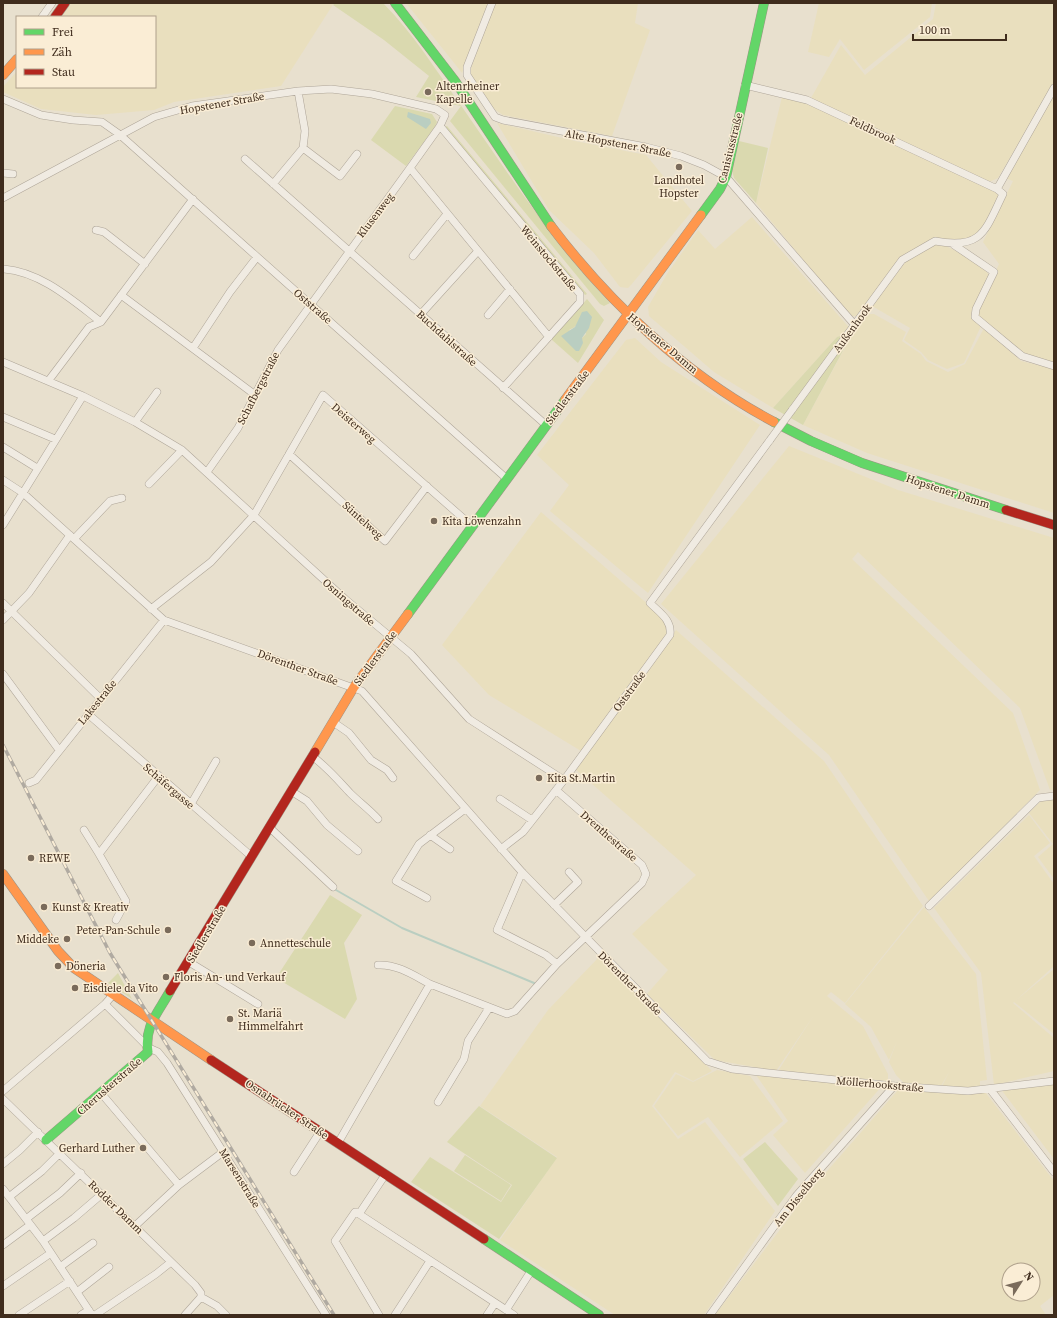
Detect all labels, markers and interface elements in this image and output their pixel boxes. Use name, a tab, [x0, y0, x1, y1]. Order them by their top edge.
legend	[16, 16, 156, 88]
scale bar	[913, 16, 1006, 42]
text: 100 m	[919, 22, 951, 38]
text: Frei	[52, 24, 74, 40]
text: Zäh	[52, 44, 72, 60]
text: Stau	[52, 64, 75, 80]
place label: Altenrheiner Kapelle	[436, 79, 500, 107]
marker: Altenrheiner Kapelle	[423, 87, 433, 97]
street label: Hopstener Straße	[179, 89, 266, 118]
street label: Canisiusstraße	[714, 111, 747, 185]
street label: Feldbrook	[847, 113, 899, 148]
street label: Alte Hopstener Straße	[564, 126, 673, 161]
marker: Landhotel Hopster	[674, 162, 684, 172]
place label: Landhotel Hopster	[654, 173, 704, 201]
street label: Klusenweg	[353, 189, 398, 241]
street label: Weinstockstraße	[517, 222, 581, 295]
street label: Oststraße	[290, 285, 336, 328]
street label: Außenhook	[830, 300, 876, 356]
street label: Buchdahlstraße	[413, 307, 481, 370]
street label: Hopstener Damm	[624, 310, 701, 377]
street label: Schafbergstraße	[234, 349, 283, 427]
street label: Siedlerstraße	[542, 367, 593, 428]
street label: Deisterweg	[328, 400, 380, 447]
street label: Hopstener Damm	[904, 471, 992, 512]
street label: Süntelweg	[339, 498, 387, 543]
place label: Kita Löwenzahn	[442, 514, 522, 529]
marker: Kita Löwenzahn	[429, 516, 439, 526]
street label: Osningstraße	[319, 575, 379, 630]
street label: Siedlerstraße	[350, 627, 401, 689]
street label: Dörenther Straße	[255, 646, 341, 689]
street label: Oststraße	[610, 668, 649, 715]
street label: Lakestraße	[75, 676, 121, 728]
street label: Schäfergasse	[140, 760, 198, 813]
place label: Kita St.Martin	[547, 771, 616, 786]
marker: Kita St.Martin	[534, 773, 544, 783]
street label: Drenthestraße	[577, 807, 641, 866]
place label: REWE	[39, 851, 70, 866]
marker: REWE	[26, 853, 36, 863]
place label: Kunst & Kreativ	[52, 900, 129, 915]
marker: Kunst & Kreativ	[39, 902, 49, 912]
street label: Siedlerstraße	[183, 902, 230, 966]
place label: Peter-Pan-Schule	[76, 923, 160, 938]
marker: Peter-Pan-Schule	[163, 925, 173, 935]
place label: Middeke	[16, 932, 59, 947]
marker: Middeke	[62, 934, 72, 944]
place label: Annetteschule	[260, 936, 331, 951]
marker: Annetteschule	[247, 938, 257, 948]
street label: Dörenther Straße	[594, 948, 665, 1019]
place label: Döneria	[66, 959, 106, 974]
marker: Döneria	[53, 961, 63, 971]
place label: Floris An- und Verkauf	[174, 970, 286, 985]
marker: Floris An- und Verkauf	[161, 972, 171, 982]
place label: Eisdiele da Vito	[83, 981, 158, 996]
marker: Eisdiele da Vito	[70, 983, 80, 993]
place label: St. Mariä Himmelfahrt	[238, 1006, 304, 1034]
marker: St. Mariä Himmelfahrt	[225, 1014, 235, 1024]
street label: Cheruskerstraße	[74, 1054, 145, 1119]
street label: Möllerhookstraße	[836, 1073, 925, 1096]
street label: Osnabrücker Straße	[242, 1076, 332, 1143]
place label: Gerhard Luther	[59, 1141, 135, 1156]
marker: Gerhard Luther	[138, 1143, 148, 1153]
street label: Marsenstraße	[215, 1146, 264, 1211]
street label: Am Disselberg	[770, 1165, 827, 1230]
street label: Rodder Damm	[85, 1177, 147, 1238]
north arrow	[1001, 1262, 1041, 1302]
text: N	[1020, 1269, 1037, 1284]

